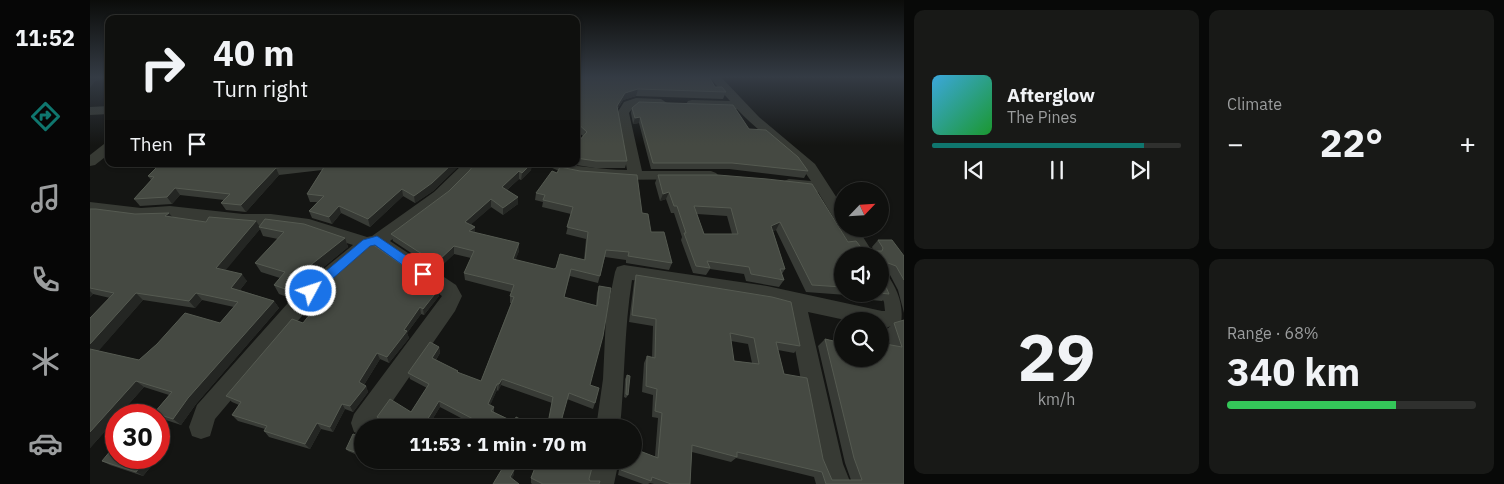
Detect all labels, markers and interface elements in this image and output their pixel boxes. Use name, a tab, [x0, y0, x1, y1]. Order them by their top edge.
text: 11:52	[15, 23, 75, 52]
text: 40 m	[213, 30, 295, 76]
icon: right	[130, 35, 195, 100]
text: Turn right	[213, 74, 308, 103]
text: Afterglow	[1007, 83, 1095, 107]
text: Climate	[1227, 94, 1282, 114]
icon: directions	[28, 99, 63, 134]
text: The Pines	[1007, 107, 1077, 127]
text: 22°	[1320, 118, 1383, 167]
text: −	[1227, 125, 1244, 162]
text: +	[1459, 125, 1476, 162]
icon: arrive	[183, 130, 211, 158]
text: Then	[130, 132, 173, 156]
icon: previous	[960, 156, 988, 184]
icon: pause	[1043, 156, 1071, 184]
icon: next	[1126, 156, 1154, 184]
icon: music	[28, 181, 63, 216]
north arrow	[834, 182, 889, 238]
map controls	[834, 182, 889, 367]
button: sound	[834, 247, 889, 302]
pin	[402, 253, 444, 295]
icon: arrive	[409, 260, 437, 288]
icon: phone	[28, 262, 63, 297]
position arrow	[284, 264, 336, 316]
button: search	[834, 312, 889, 367]
text: 29	[1017, 314, 1096, 399]
text: Range · 68%	[1227, 323, 1319, 343]
icon: climate	[28, 344, 63, 379]
text: 340 km	[1227, 347, 1360, 396]
text: km/h	[1038, 389, 1075, 409]
speed limit sign: 30	[105, 404, 170, 469]
icon: car	[28, 426, 63, 461]
text: 11:53 · 1 min · 70 m	[409, 432, 587, 456]

